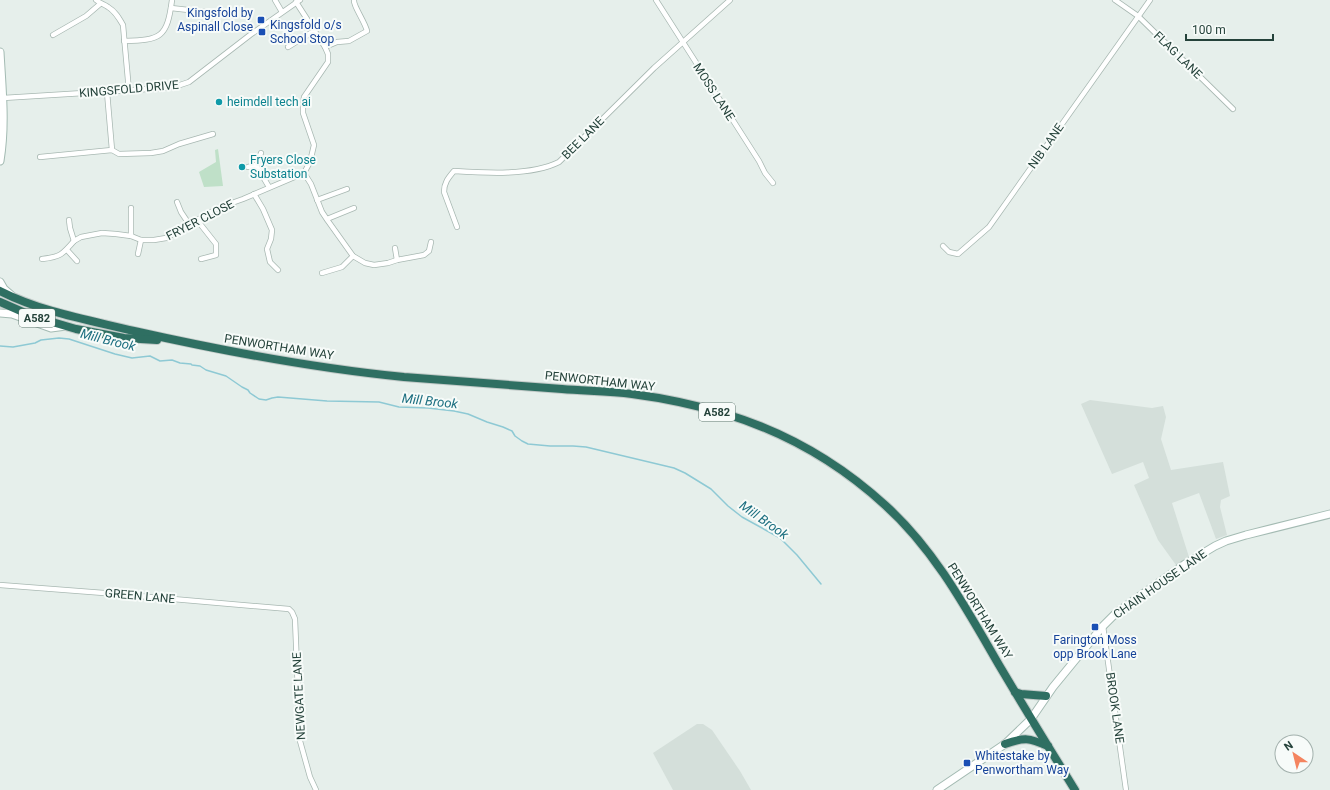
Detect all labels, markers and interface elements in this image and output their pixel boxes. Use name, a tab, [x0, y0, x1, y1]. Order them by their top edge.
place label: Kingsfold by Aspinall Close	[177, 6, 253, 34]
marker: Kingsfold by Aspinall Close	[256, 15, 266, 25]
scale bar	[1186, 16, 1273, 42]
place label: Kingsfold o/s School Stop	[270, 18, 342, 46]
text: 100 m	[1192, 23, 1226, 37]
marker: Kingsfold o/s School Stop	[257, 27, 267, 37]
street label: FLAG LANE	[1151, 28, 1205, 82]
street label: MOSS LANE	[690, 61, 738, 124]
street label: KINGSFOLD DRIVE	[79, 78, 180, 100]
place label: heimdell tech ai	[227, 95, 311, 109]
marker: heimdell tech ai	[214, 97, 224, 107]
street label: BEE LANE	[559, 114, 607, 162]
street label: NIB LANE	[1025, 121, 1067, 171]
place label: Fryers Close Substation	[250, 153, 316, 181]
marker: Fryers Close Substation	[237, 162, 247, 172]
street label: FRYER CLOSE	[164, 197, 236, 243]
road number: A582	[19, 309, 55, 327]
water label: Mill Brook	[79, 326, 138, 354]
street label: PENWORTHAM WAY	[223, 331, 336, 363]
street label: PENWORTHAM WAY	[544, 368, 657, 394]
water label: Mill Brook	[401, 391, 459, 411]
road number: A582	[699, 403, 735, 421]
water label: Mill Brook	[737, 498, 792, 543]
street label: CHAIN HOUSE LANE	[1111, 547, 1209, 621]
street label: PENWORTHAM WAY	[945, 560, 1016, 662]
street label: GREEN LANE	[104, 586, 176, 606]
marker: Farington Moss opp Brook Lane	[1090, 622, 1100, 632]
place label: Farington Moss opp Brook Lane	[1053, 633, 1137, 661]
street label: NEWGATE LANE	[290, 652, 308, 740]
street label: BROOK LANE	[1103, 672, 1127, 745]
north arrow	[1274, 734, 1314, 774]
text: N	[1282, 739, 1296, 754]
place label: Whitestake by Penwortham Way	[975, 749, 1069, 777]
marker: Whitestake by Penwortham Way	[962, 758, 972, 768]

